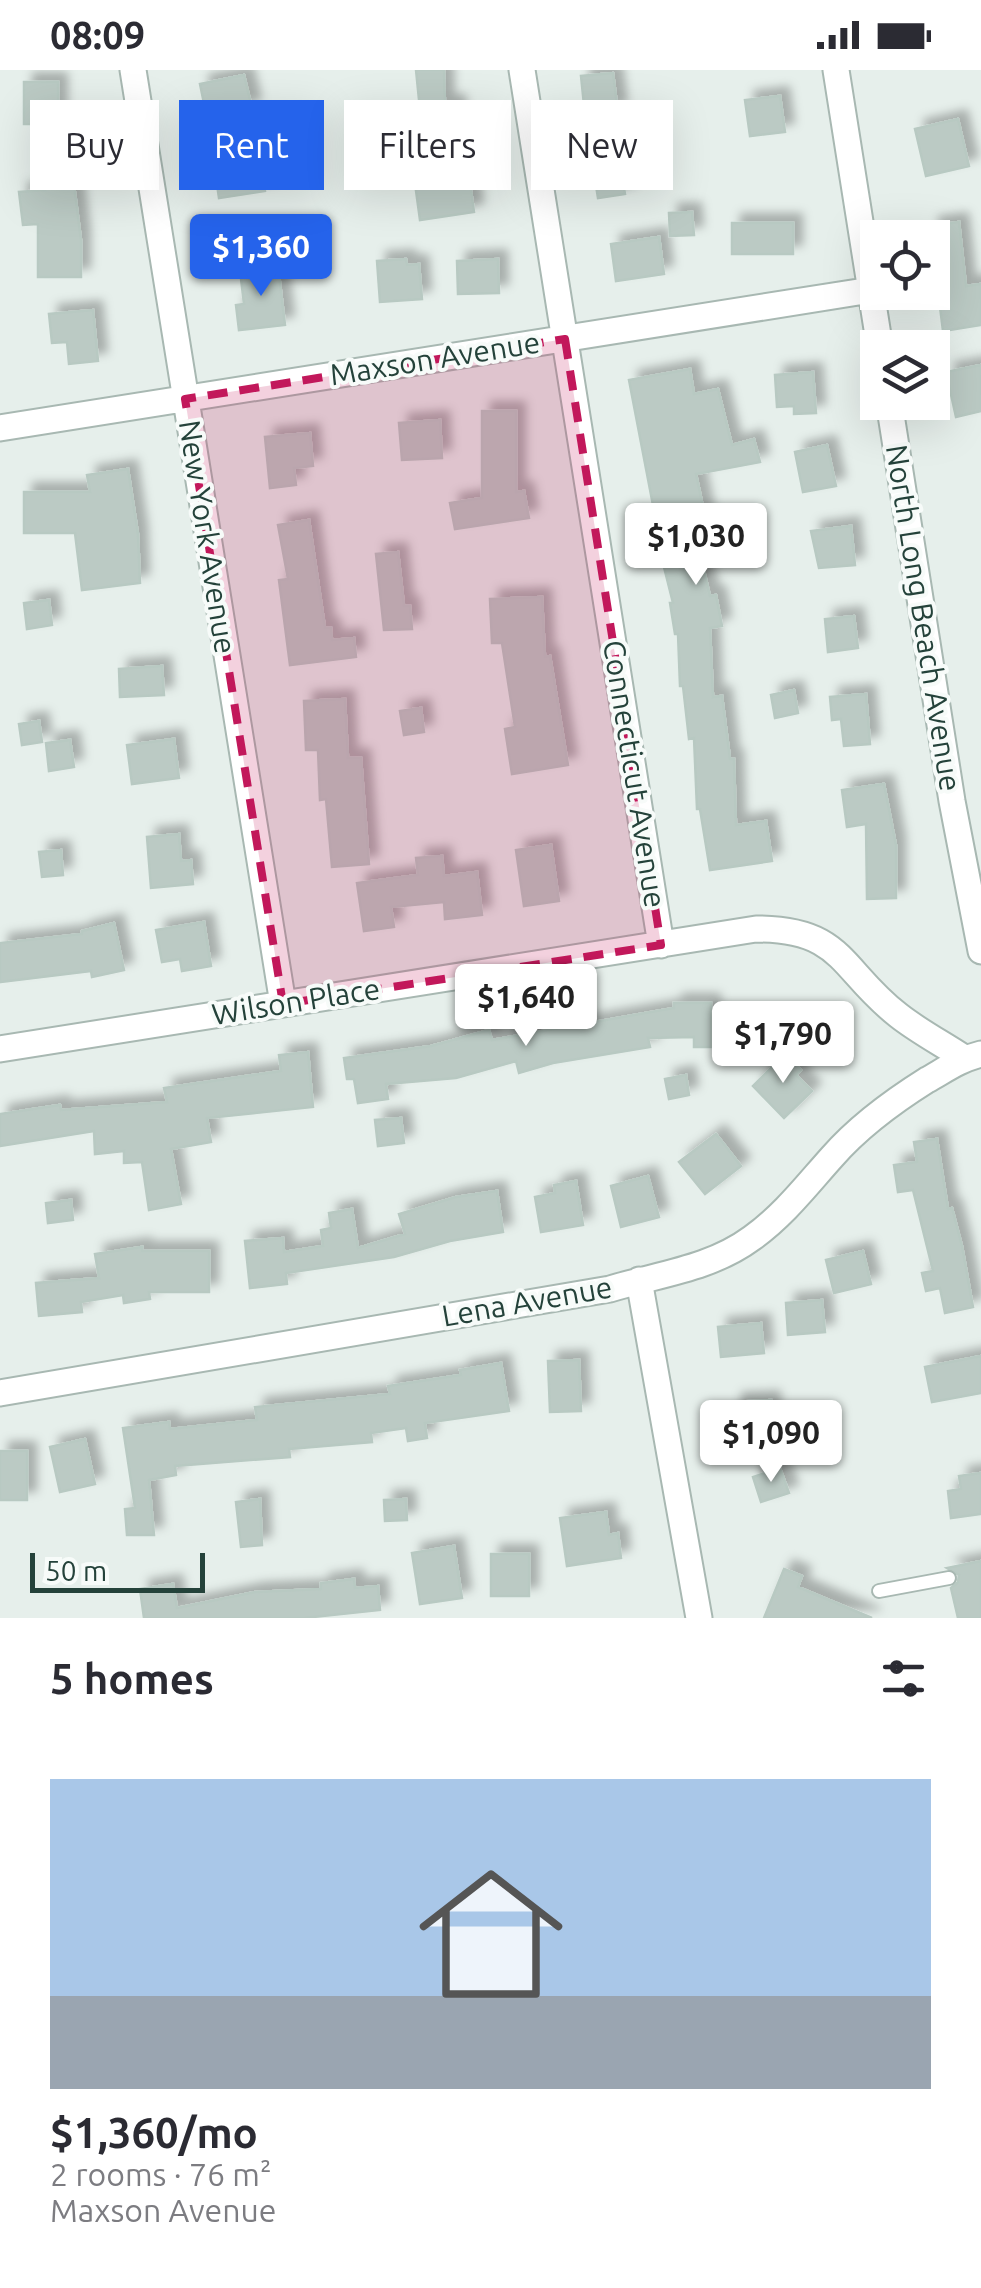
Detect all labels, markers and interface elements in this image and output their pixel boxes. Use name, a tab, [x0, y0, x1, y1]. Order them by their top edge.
text: 08:09	[50, 14, 145, 56]
chip: Buy	[30, 100, 159, 190]
chip: Rent	[179, 100, 324, 190]
chip: Filters	[344, 100, 511, 190]
chip: New	[531, 100, 673, 190]
pin: $1,360	[180, 214, 342, 299]
map controls	[860, 220, 950, 420]
button: locate	[860, 220, 950, 310]
text: $1,360	[212, 228, 310, 264]
street label: Maxson Avenue	[327, 325, 542, 391]
button: layers	[860, 330, 950, 420]
street label: New York Avenue	[173, 418, 243, 656]
street label: North Long Beach Avenue	[880, 442, 968, 793]
pin: $1,030	[615, 503, 777, 588]
text: $1,030	[647, 517, 745, 553]
street label: Connecticut Avenue	[597, 638, 673, 910]
pin: $1,640	[445, 964, 607, 1049]
street label: Wilson Place	[209, 971, 382, 1031]
text: $1,640	[477, 978, 575, 1014]
pin: $1,790	[702, 1001, 864, 1086]
text: $1,790	[734, 1015, 832, 1051]
street label: Lena Avenue	[439, 1269, 615, 1333]
pin: $1,090	[690, 1400, 852, 1485]
text: $1,090	[722, 1414, 820, 1450]
scale bar	[30, 1548, 205, 1592]
text: 50 m	[45, 1555, 107, 1586]
icon: filters	[876, 1651, 931, 1706]
text: 5 homes	[50, 1655, 214, 1702]
icon: home	[401, 1844, 581, 2024]
text: $1,360/mo	[50, 2109, 258, 2156]
text: 2 rooms · 76 m²	[50, 2156, 271, 2192]
text: Maxson Avenue	[50, 2192, 276, 2228]

